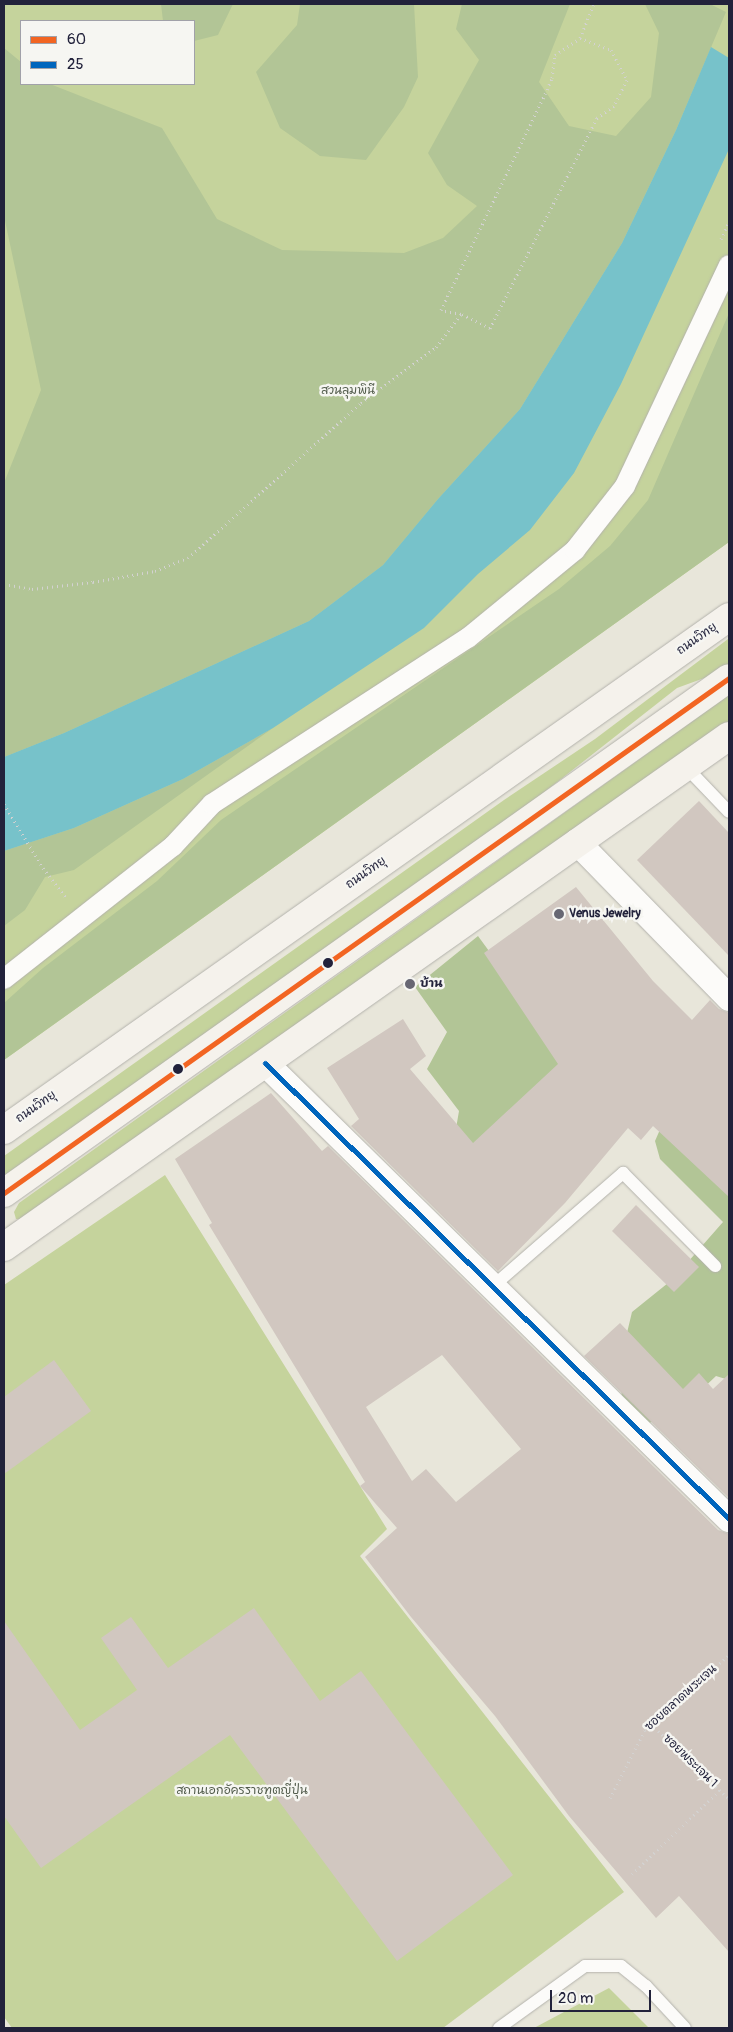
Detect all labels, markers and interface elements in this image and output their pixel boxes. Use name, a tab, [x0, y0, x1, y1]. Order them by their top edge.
legend	[20, 20, 195, 85]
text: 60	[67, 30, 86, 49]
text: 25	[67, 55, 84, 74]
park label: สวนลุมพินี	[321, 384, 375, 398]
street label: ถนนวิทยุ	[674, 620, 720, 658]
street label: ถนนวิทยุ	[343, 854, 389, 892]
place label: Venus Jewelry	[569, 907, 641, 921]
marker: Venus Jewelry	[553, 908, 565, 920]
unlabelled marker	[323, 958, 333, 968]
place label: บ้าน	[420, 977, 443, 991]
marker: บ้าน	[404, 978, 416, 990]
unlabelled marker	[173, 1064, 183, 1074]
street label: ถนนวิทยุ	[13, 1088, 59, 1126]
street label: ซอยตลาดพระเจน	[642, 1662, 720, 1734]
street label: ซอยพระเจน 1	[660, 1732, 720, 1790]
park label: สถานเอกอัครราชทูตญี่ปุ่น	[176, 1784, 308, 1798]
scale bar	[553, 1980, 654, 2012]
text: 20 m	[558, 1989, 593, 2008]

